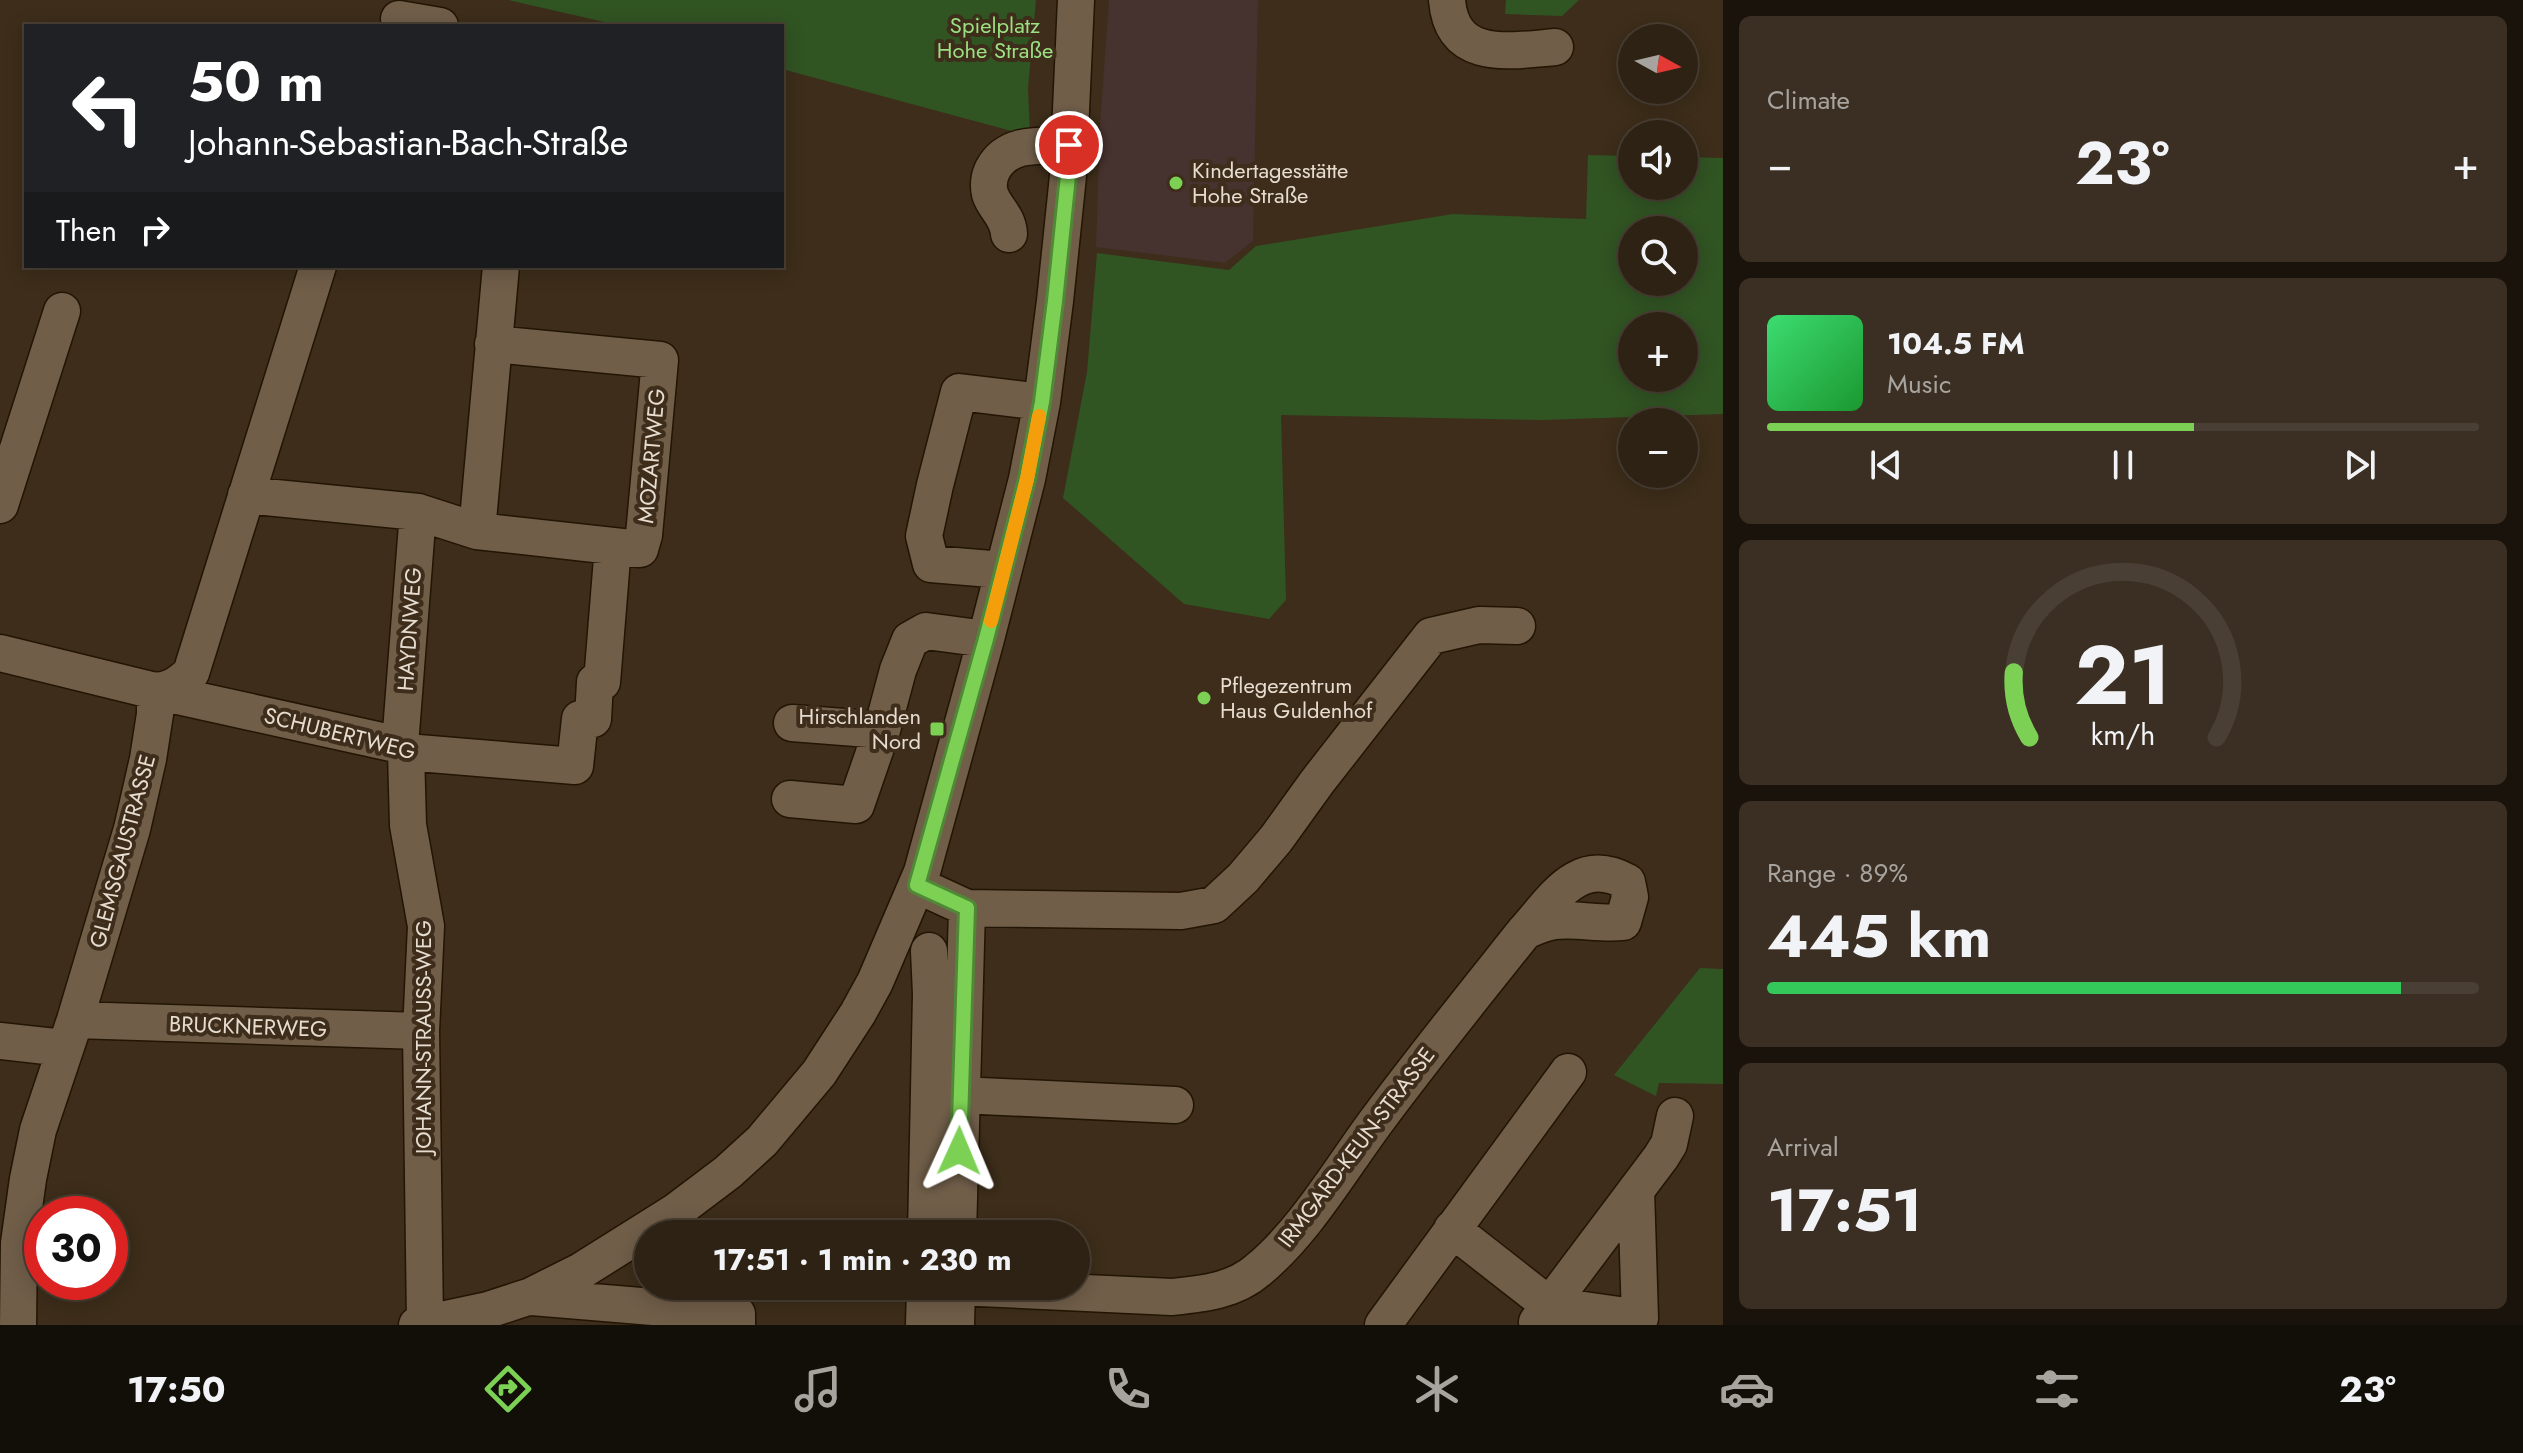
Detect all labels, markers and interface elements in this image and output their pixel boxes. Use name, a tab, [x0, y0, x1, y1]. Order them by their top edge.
park label: Spielplatz Hohe Straße	[937, 9, 1053, 66]
north arrow	[1618, 24, 1698, 104]
map controls	[1618, 24, 1698, 488]
text: 50 m	[188, 41, 324, 122]
icon: left	[56, 56, 160, 160]
text: Climate	[1767, 81, 1850, 119]
pin	[1035, 111, 1103, 179]
text: Johann-Sebastian-Bach-Straße	[188, 116, 628, 168]
button: sound	[1618, 120, 1698, 200]
text: 23°	[2075, 120, 2170, 207]
icon: arrive	[1047, 123, 1091, 167]
text: −	[1767, 132, 1793, 196]
text: +	[2452, 132, 2479, 196]
place label: Kindertagesstätte Hohe Straße	[1192, 154, 1348, 211]
marker: Kindertagesstätte Hohe Straße	[1167, 174, 1185, 192]
icon: right	[133, 208, 177, 252]
text: Then	[56, 209, 117, 252]
button: search	[1618, 216, 1698, 296]
button: +	[1618, 312, 1698, 392]
text: 104.5 FM	[1887, 322, 2024, 365]
text: Music	[1887, 365, 1951, 403]
street label: MOZARTWEG	[629, 387, 673, 525]
button: −	[1618, 408, 1698, 488]
icon: previous	[1864, 443, 1908, 487]
icon: pause	[2101, 443, 2145, 487]
icon: next	[2338, 443, 2382, 487]
street label: HAYDNWEG	[389, 566, 429, 692]
text: 21	[2075, 615, 2171, 735]
place label: Pflegezentrum Haus Guldenhof	[1220, 669, 1373, 726]
marker: Pflegezentrum Haus Guldenhof	[1195, 689, 1213, 707]
street label: SCHUBERTWEG	[261, 699, 419, 767]
place label: Hirschlanden Nord	[798, 700, 921, 757]
text: km/h	[2091, 715, 2155, 757]
marker: Hirschlanden Nord	[928, 720, 946, 738]
street label: GLEMSGAUSTRASSE	[81, 751, 163, 951]
text: Range · 89%	[1767, 854, 1908, 892]
text: 445 km	[1767, 893, 1991, 980]
street label: JOHANN-STRAUSS-WEG	[407, 920, 439, 1157]
street label: BRUCKNERWEG	[168, 1007, 328, 1045]
street label: IRMGARD-KEUN-STRASSE	[1270, 1040, 1442, 1254]
position arrow	[917, 1109, 1001, 1193]
text: Arrival	[1767, 1128, 1839, 1166]
text: 17:51	[1767, 1167, 1922, 1254]
speed limit sign: 30	[24, 1196, 128, 1300]
text: 17:51 · 1 min · 230 m	[712, 1238, 1012, 1281]
icon: directions	[480, 1361, 536, 1417]
icon: music	[790, 1361, 846, 1417]
icon: phone	[1100, 1361, 1156, 1417]
icon: climate	[1409, 1361, 1465, 1417]
icon: car	[1719, 1361, 1775, 1417]
icon: filters	[2029, 1361, 2085, 1417]
text: 17:50	[127, 1363, 226, 1415]
text: 23°	[2339, 1363, 2396, 1415]

